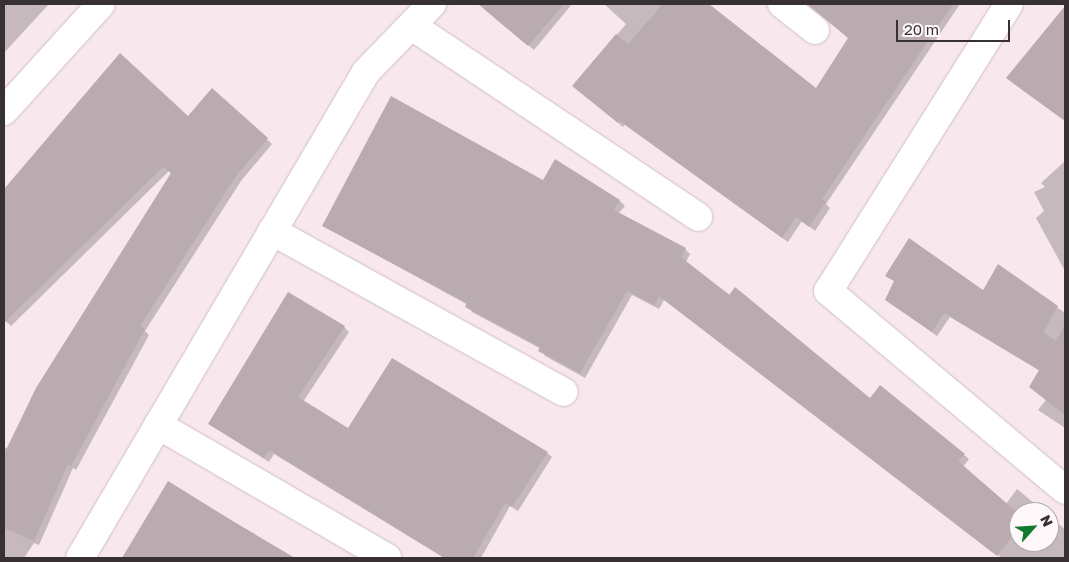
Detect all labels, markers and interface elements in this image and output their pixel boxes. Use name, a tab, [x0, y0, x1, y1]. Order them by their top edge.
scale bar	[899, 10, 1013, 42]
text: 20 m	[904, 20, 939, 38]
north arrow	[1009, 502, 1059, 552]
text: N	[1037, 512, 1057, 529]

